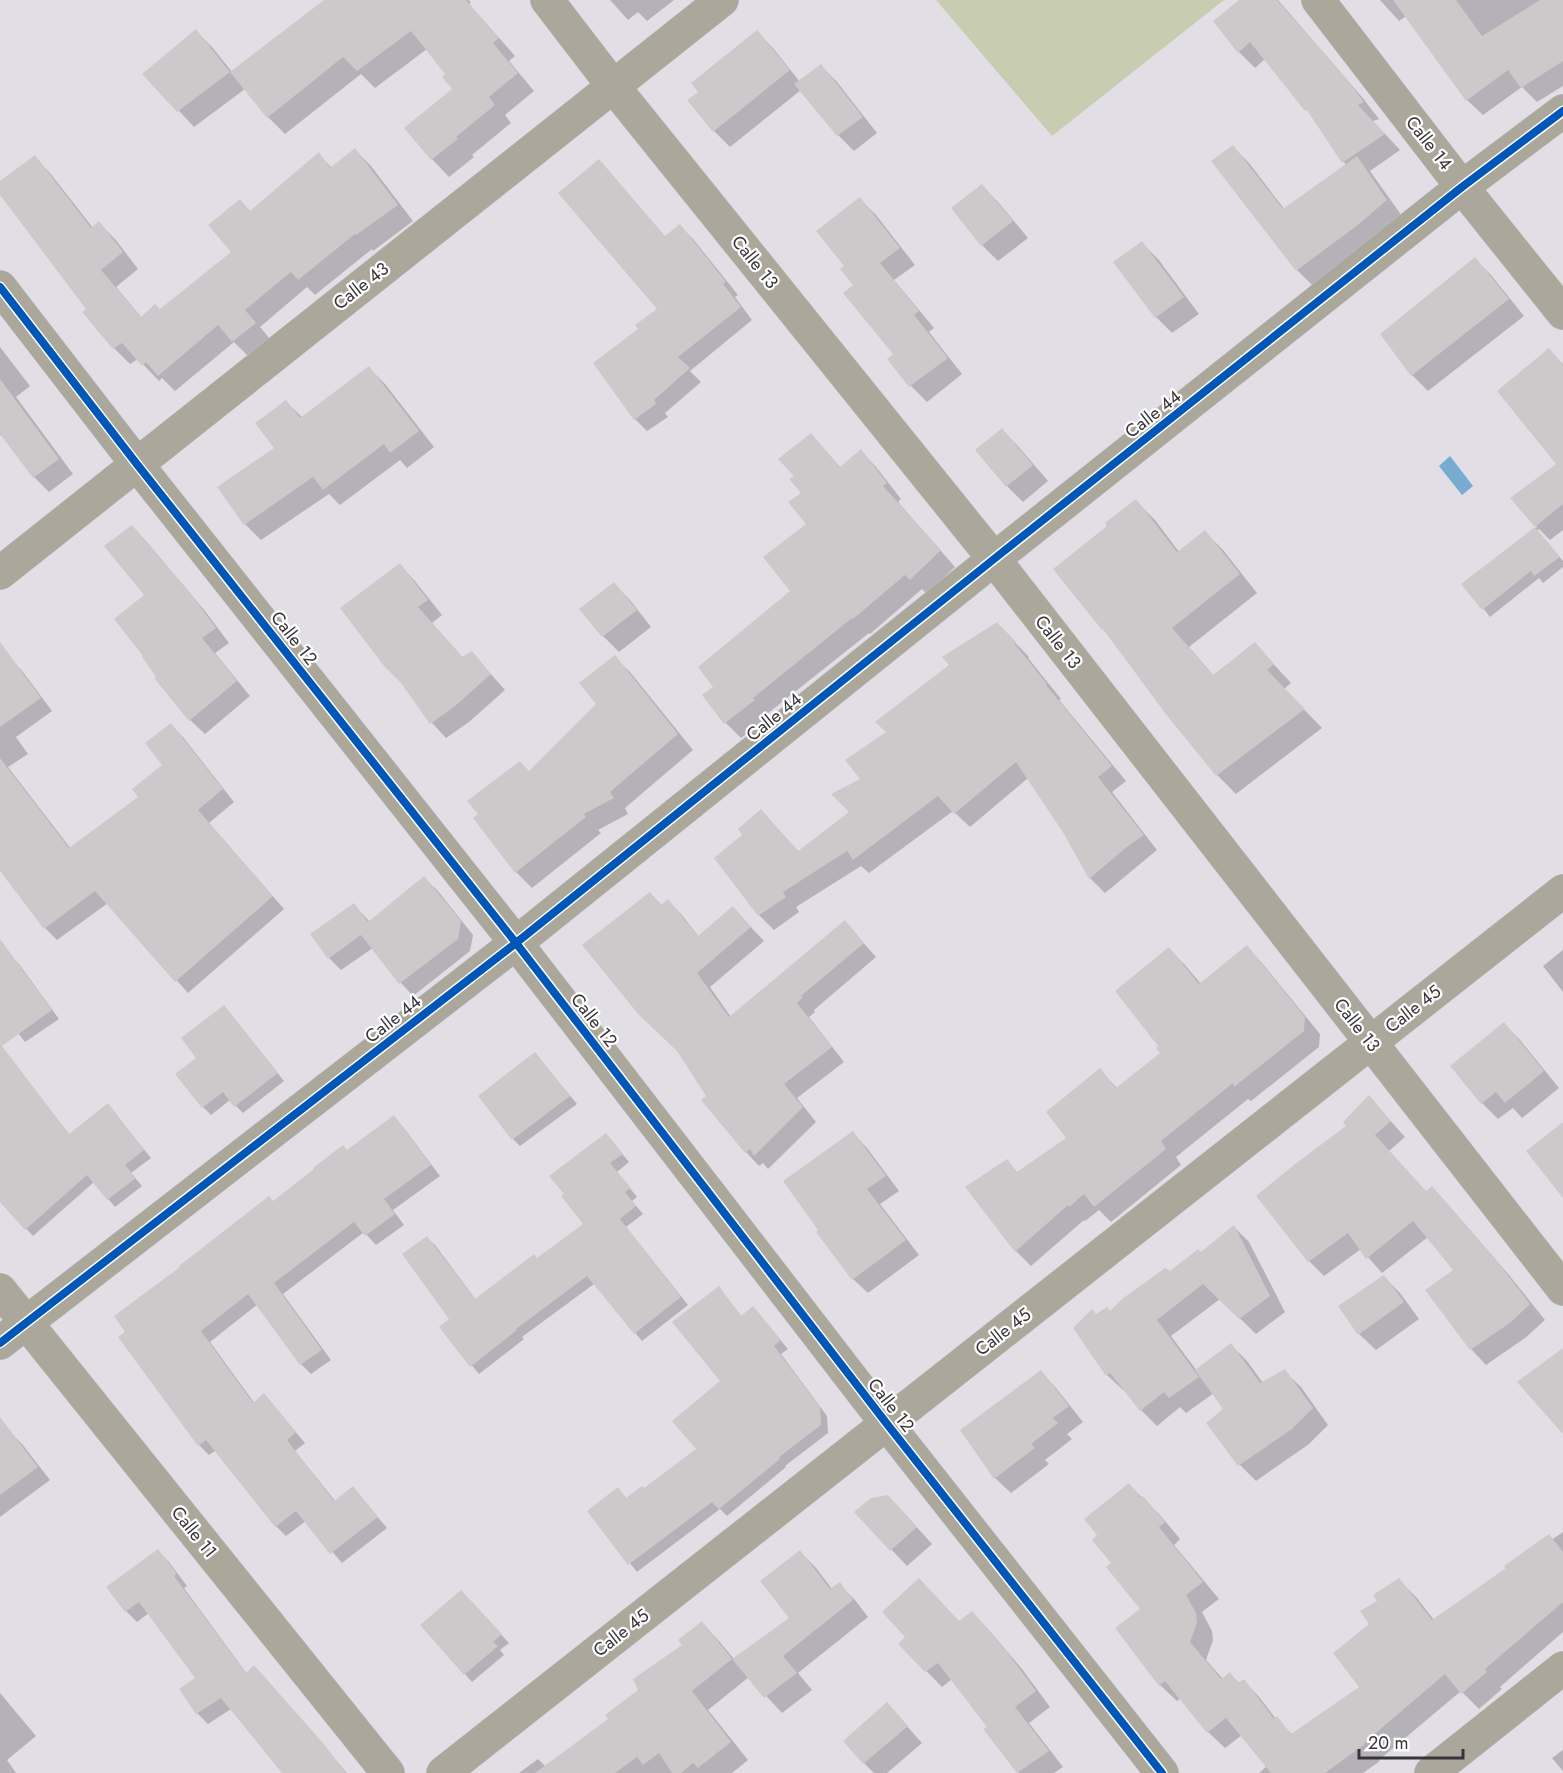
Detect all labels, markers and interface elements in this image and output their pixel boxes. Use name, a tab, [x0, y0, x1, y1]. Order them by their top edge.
street label: Calle 14	[1400, 110, 1458, 176]
street label: Calle 13	[725, 230, 785, 294]
street label: Calle 43	[328, 256, 394, 316]
street label: Calle 44	[1119, 384, 1187, 444]
street label: Calle 12	[265, 605, 323, 671]
street label: Calle 13	[1029, 610, 1087, 675]
street label: Calle 44	[741, 686, 807, 748]
street label: Calle 45	[1380, 979, 1446, 1039]
street label: Calle 12	[565, 987, 623, 1053]
street label: Calle 44	[359, 989, 427, 1049]
street label: Calle 13	[1328, 993, 1386, 1058]
street label: Calle 45	[970, 1302, 1036, 1362]
street label: Calle 12	[862, 1372, 920, 1438]
street label: Calle 11	[165, 1500, 223, 1564]
street label: Calle 45	[588, 1603, 654, 1663]
scale bar	[1359, 1722, 1462, 1760]
text: 20 m	[1368, 1730, 1408, 1756]

